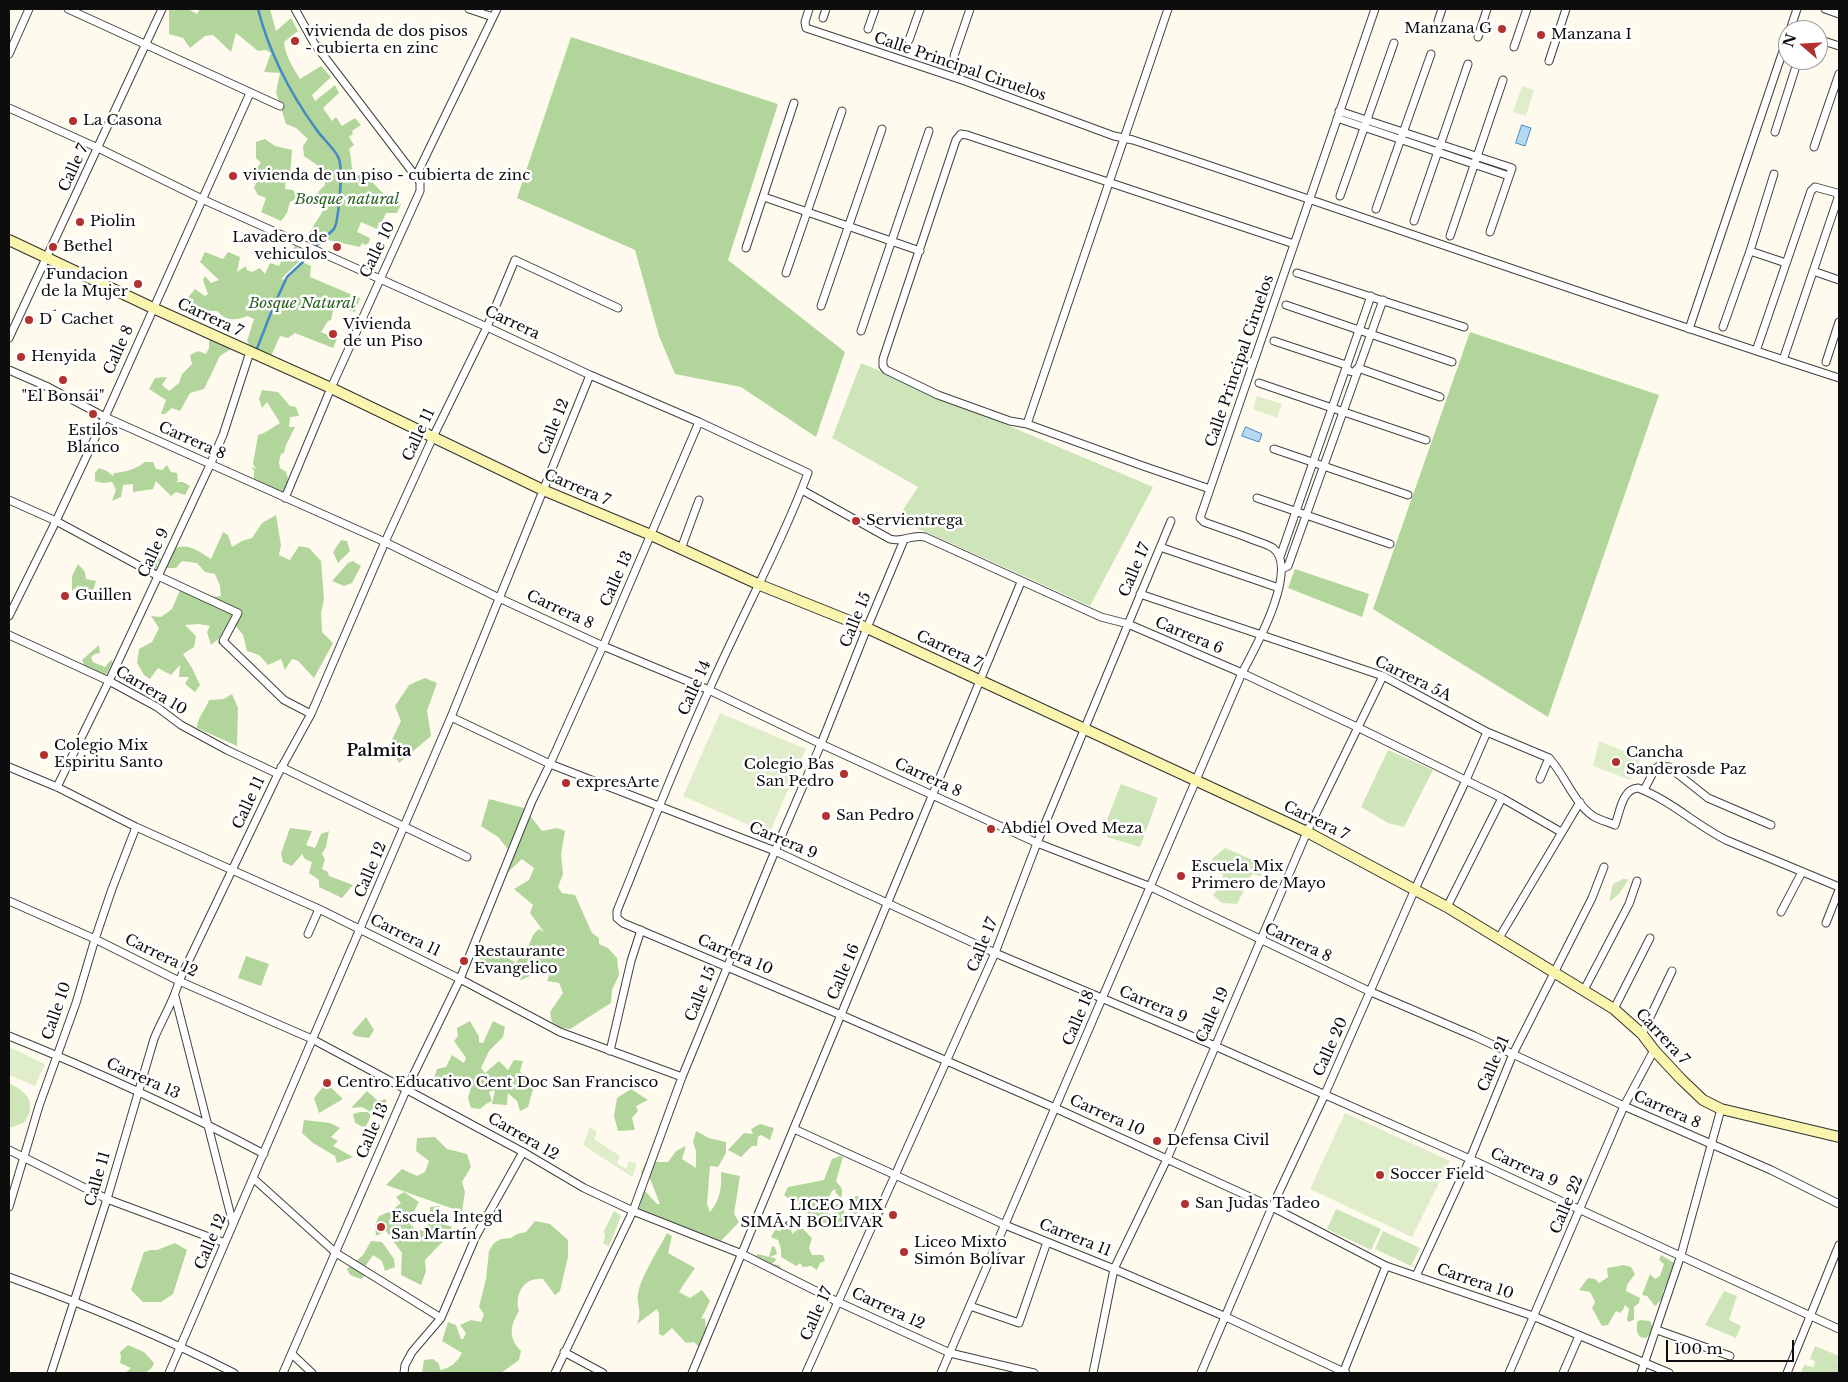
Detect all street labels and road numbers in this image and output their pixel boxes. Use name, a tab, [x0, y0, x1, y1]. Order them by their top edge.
street label: Calle Principal Ciruelos	[871, 29, 1049, 105]
street label: Calle 7	[55, 141, 93, 195]
street label: Calle 10	[357, 219, 399, 281]
street label: Calle Principal Ciruelos	[1202, 272, 1278, 450]
street label: Carrera 7	[174, 295, 246, 341]
street label: Carrera	[482, 302, 542, 344]
street label: Calle 8	[100, 323, 138, 377]
street label: Calle 12	[535, 396, 573, 458]
street label: Calle 11	[399, 406, 439, 464]
street label: Carrera 8	[155, 418, 229, 464]
street label: Carrera 7	[541, 466, 613, 510]
street label: Calle 9	[135, 525, 173, 581]
street label: Calle 17	[1116, 540, 1154, 600]
street label: Calle 13	[597, 548, 637, 610]
street label: Carrera 8	[524, 587, 596, 633]
street label: Calle 15	[837, 590, 875, 650]
street label: Carrera 6	[1152, 614, 1226, 658]
street label: Carrera 7	[913, 627, 985, 673]
street label: Carrera 5A	[1372, 653, 1454, 705]
street label: Calle 14	[675, 658, 715, 718]
street label: Carrera 10	[112, 663, 190, 719]
street label: Carrera 8	[892, 755, 964, 801]
street label: Calle 11	[229, 774, 269, 832]
street label: Carrera 7	[1280, 797, 1352, 845]
street label: Carrera 9	[746, 819, 820, 863]
street label: Calle 12	[351, 839, 391, 901]
street label: Carrera 11	[367, 911, 443, 961]
street label: Calle 17	[964, 915, 1002, 975]
street label: Carrera 8	[1262, 920, 1334, 966]
street label: Carrera 12	[122, 931, 200, 981]
street label: Carrera 10	[695, 931, 775, 979]
street label: Calle 16	[824, 941, 864, 1003]
street label: Calle 15	[682, 964, 720, 1024]
street label: Calle 10	[39, 980, 75, 1042]
street label: Carrera 9	[1116, 983, 1190, 1027]
street label: Calle 19	[1193, 984, 1233, 1046]
street label: Calle 18	[1059, 987, 1099, 1049]
street label: Carrera 7	[1631, 1005, 1693, 1069]
street label: Calle 20	[1310, 1015, 1352, 1079]
street label: Calle 21	[1474, 1033, 1514, 1095]
street label: Carrera 13	[103, 1055, 183, 1103]
street label: Carrera 8	[1630, 1087, 1704, 1133]
street label: Carrera 10	[1067, 1091, 1147, 1141]
street label: Calle 13	[353, 1100, 393, 1162]
street label: Carrera 12	[484, 1110, 562, 1164]
street label: Carrera 9	[1487, 1145, 1561, 1191]
street label: Calle 11	[82, 1149, 114, 1209]
street label: Calle 22	[1547, 1173, 1587, 1237]
street label: Calle 12	[191, 1211, 231, 1273]
street label: Carrera 11	[1036, 1215, 1114, 1261]
street label: Carrera 10	[1434, 1260, 1516, 1304]
street label: Calle 17	[797, 1284, 837, 1344]
street label: Carrera 12	[848, 1284, 928, 1334]

